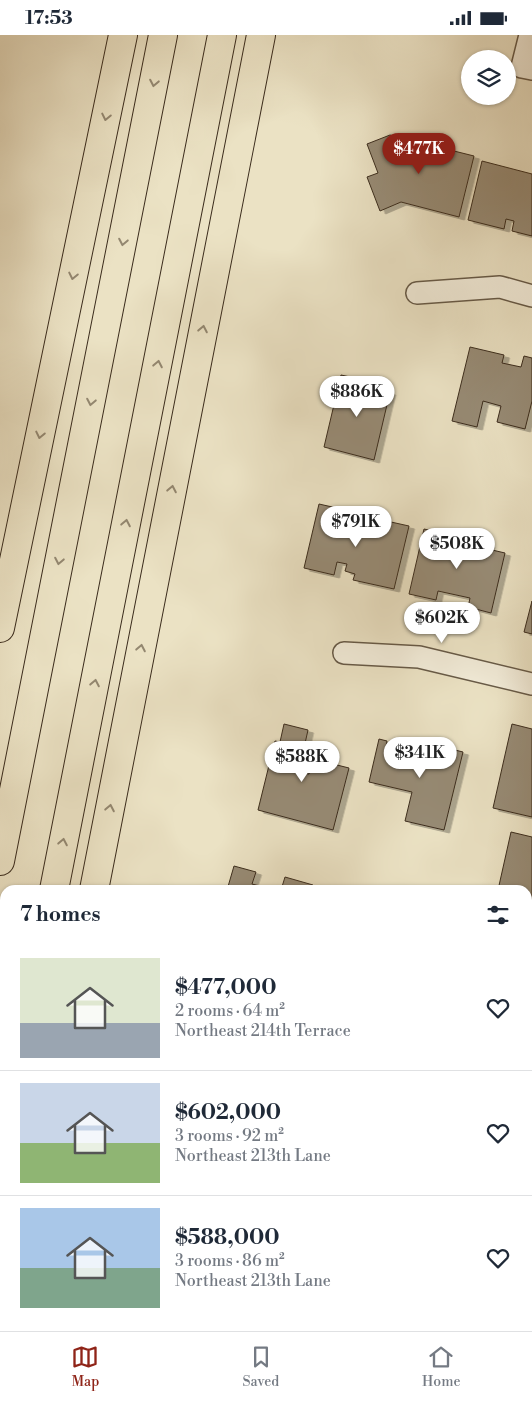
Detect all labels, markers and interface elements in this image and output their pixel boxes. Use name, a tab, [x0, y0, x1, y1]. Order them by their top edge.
text: 17:53	[25, 6, 73, 30]
map controls	[461, 50, 516, 105]
button: layers	[461, 50, 516, 105]
one-way arrow	[149, 78, 160, 87]
one-way arrow	[101, 113, 112, 121]
pin: $477K	[384, 133, 454, 175]
text: $477K	[393, 139, 445, 159]
one-way arrow	[118, 238, 128, 247]
one-way arrow	[68, 272, 79, 281]
one-way arrow	[198, 325, 208, 334]
one-way arrow	[152, 359, 162, 368]
pin: $886K	[322, 375, 392, 418]
text: $886K	[331, 382, 383, 402]
one-way arrow	[86, 397, 97, 406]
one-way arrow	[35, 431, 46, 440]
one-way arrow	[167, 484, 177, 493]
pin: $791K	[321, 505, 391, 548]
text: $791K	[332, 512, 380, 532]
one-way arrow	[121, 519, 131, 528]
pin: $508K	[422, 527, 492, 570]
text: $508K	[430, 534, 484, 554]
one-way arrow	[55, 557, 65, 565]
pin: $602K	[407, 601, 477, 644]
text: $602K	[415, 608, 469, 628]
one-way arrow	[136, 644, 146, 653]
one-way arrow	[89, 678, 99, 687]
pin: $341K	[385, 737, 455, 779]
pin: $588K	[267, 741, 337, 783]
text: $341K	[395, 743, 445, 763]
text: $588K	[276, 747, 328, 767]
one-way arrow	[105, 803, 115, 812]
one-way arrow	[58, 838, 68, 847]
icon: filters	[484, 901, 512, 929]
text: 7 homes	[20, 902, 101, 928]
text: $477,000	[175, 975, 276, 1001]
icon: home	[60, 978, 120, 1038]
icon: heart	[484, 994, 512, 1022]
text: 2 rooms · 64 m²	[175, 1001, 285, 1021]
text: Northeast 214th Terrace	[175, 1021, 351, 1041]
text: $602,000	[175, 1100, 281, 1126]
icon: home	[60, 1103, 120, 1163]
icon: heart	[484, 1119, 512, 1147]
text: 3 rooms · 92 m²	[175, 1126, 284, 1146]
text: Northeast 213th Lane	[175, 1146, 331, 1166]
text: $588,000	[175, 1225, 280, 1251]
icon: home	[60, 1228, 120, 1288]
icon: heart	[484, 1244, 512, 1272]
text: 3 rooms · 86 m²	[175, 1251, 285, 1271]
text: Northeast 213th Lane	[175, 1271, 331, 1291]
tab: Map	[71, 1343, 99, 1391]
tab: Saved	[242, 1343, 279, 1391]
tab: Home	[422, 1343, 461, 1391]

